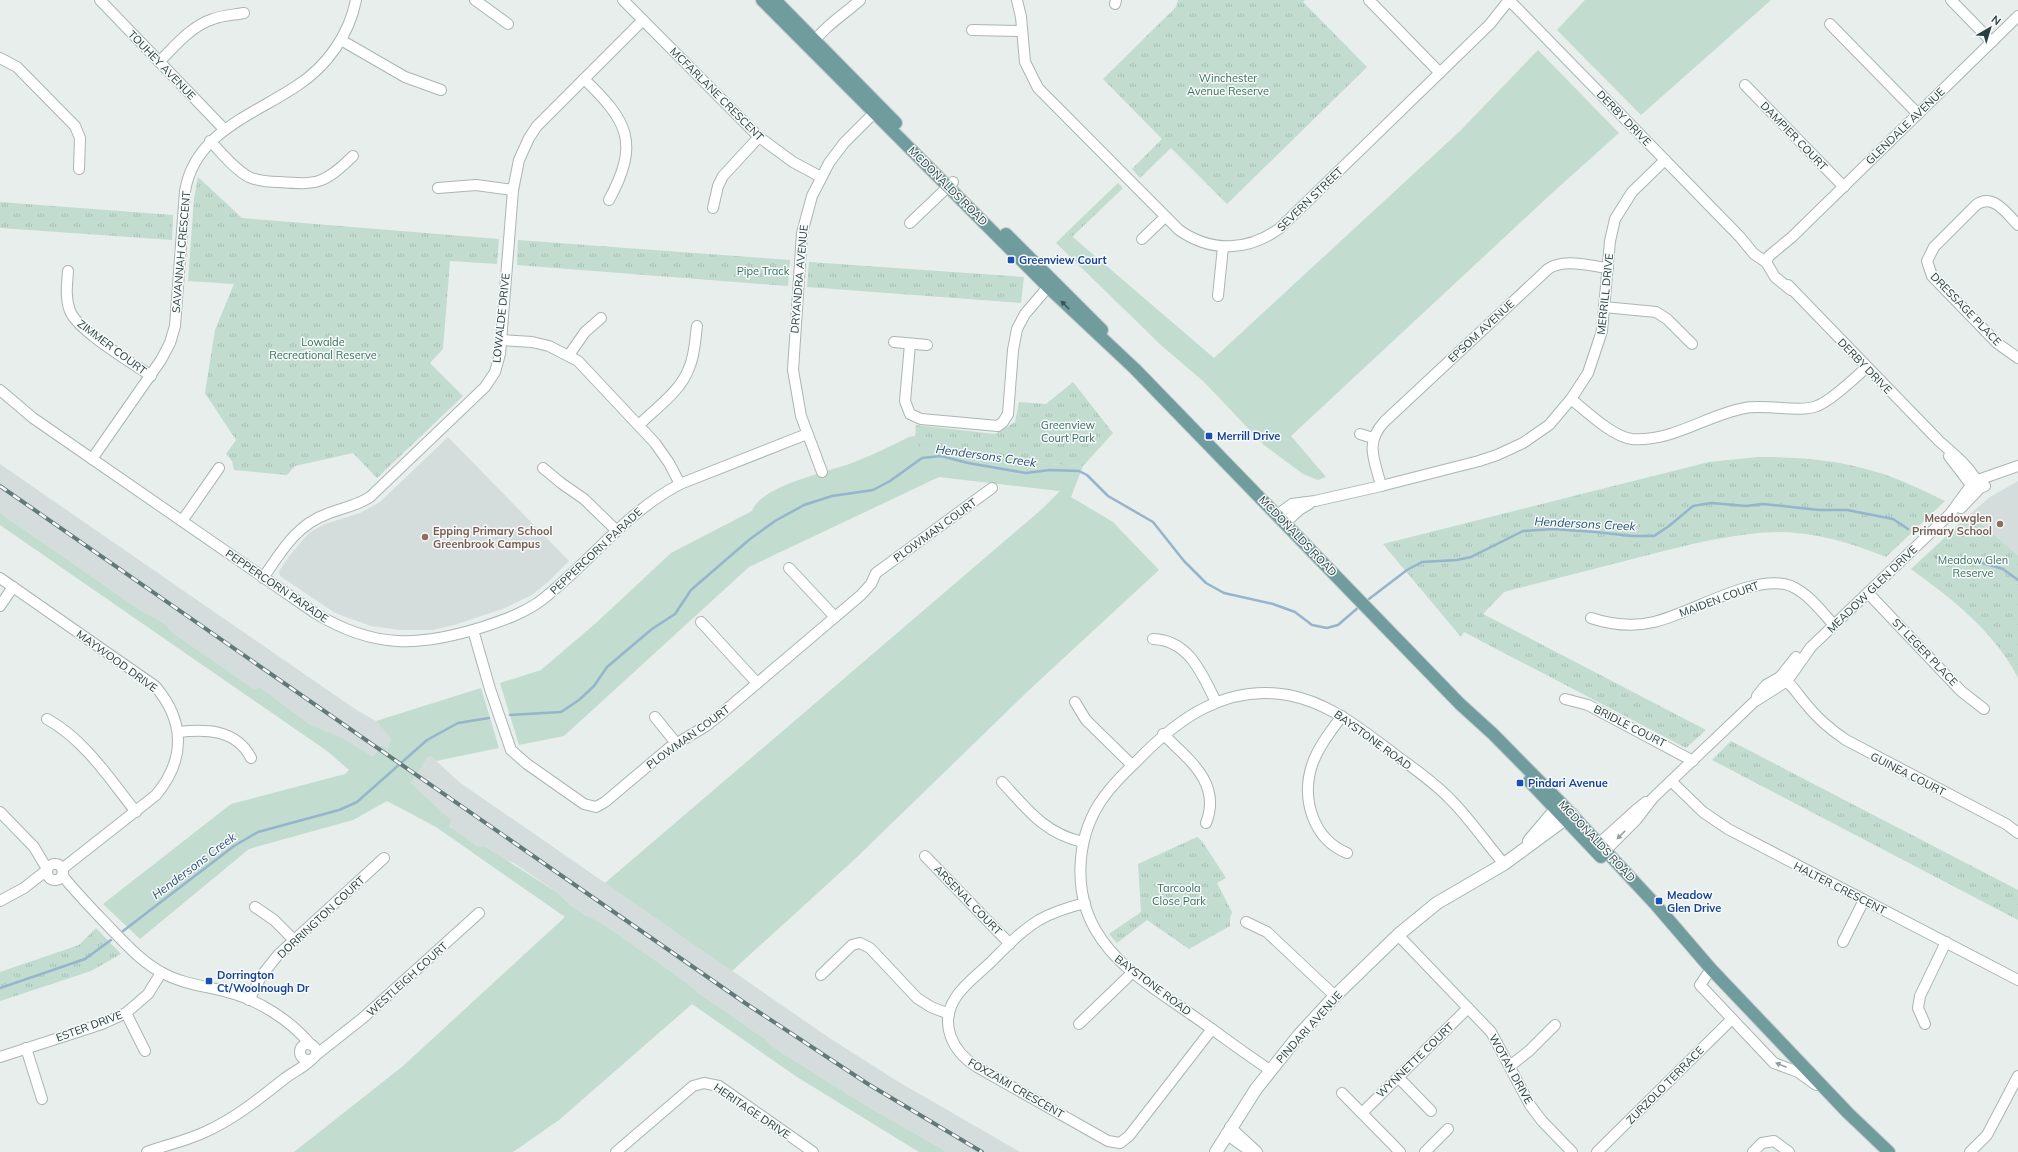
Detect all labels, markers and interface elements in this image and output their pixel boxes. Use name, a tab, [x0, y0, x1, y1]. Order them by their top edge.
north arrow	[1970, 8, 2010, 48]
text: N	[1989, 12, 2004, 28]
street label: TOUHEY AVENUE	[125, 27, 199, 103]
street label: MCFARLANE CRESCENT	[667, 44, 767, 144]
park label: Winchester Avenue Reserve	[1187, 71, 1269, 98]
street label: GLENDALE AVENUE	[1863, 85, 1947, 167]
street label: DERBY DRIVE	[1594, 87, 1654, 149]
street label: DAMPIER COURT	[1758, 99, 1831, 174]
street label: MCDONALDS ROAD	[906, 144, 990, 228]
street label: SEVERN STREET	[1274, 164, 1346, 234]
street label: SAVANNAH CRESCENT	[169, 190, 193, 314]
street label: DRYANDRA AVENUE	[787, 224, 811, 334]
place label: Greenview Court	[1019, 253, 1107, 267]
street label: MERRILL DRIVE	[1594, 253, 1616, 335]
marker: Greenview Court	[1006, 255, 1016, 265]
park label: Pipe Track	[737, 264, 790, 278]
street label: DRESSAGE PLACE	[1928, 270, 2004, 348]
street label: LOWALDE DRIVE	[489, 273, 513, 363]
street label: EPSOM AVENUE	[1445, 297, 1517, 365]
one-way arrow	[1060, 300, 1070, 310]
street label: ZIMMER COURT	[75, 316, 150, 378]
park label: Lowalde Recreational Reserve	[269, 335, 377, 362]
street label: DERBY DRIVE	[1835, 335, 1895, 397]
park label: Greenview Court Park	[1041, 418, 1096, 445]
place label: Merrill Drive	[1217, 429, 1280, 443]
marker: Merrill Drive	[1204, 431, 1214, 441]
water label: Hendersons Creek	[935, 441, 1038, 470]
street label: MCDONALDS ROAD	[1256, 493, 1340, 579]
street label: PLOWMAN COURT	[891, 495, 980, 565]
street label: PEPPERCORN PARADE	[547, 505, 645, 597]
place label: Meadowglen Primary School	[1912, 511, 1992, 538]
water label: Hendersons Creek	[1534, 513, 1637, 534]
marker: Meadowglen Primary School	[1995, 519, 2005, 529]
place label: Epping Primary School Greenbrook Campus	[433, 524, 553, 551]
marker: Epping Primary School Greenbrook Campus	[420, 532, 430, 542]
street label: MEADOW GLEN DRIVE	[1824, 542, 1920, 636]
street label: PEPPERCORN PARADE	[223, 546, 331, 626]
park label: Meadow Glen Reserve	[1938, 553, 2008, 580]
street label: MAIDEN COURT	[1677, 578, 1761, 620]
street label: ST LEGER PLACE	[1889, 615, 1961, 689]
street label: MAYWOOD DRIVE	[74, 627, 160, 695]
street label: PLOWMAN COURT	[644, 702, 733, 772]
street label: BRIDLE COURT	[1591, 702, 1669, 750]
street label: BAYSTONE ROAD	[1332, 707, 1414, 773]
street label: GUINEA COURT	[1868, 749, 1948, 799]
place label: Pindari Avenue	[1528, 776, 1608, 790]
marker: Pindari Avenue	[1515, 778, 1525, 788]
street label: MCDONALDS ROAD	[1556, 797, 1638, 885]
water label: Hendersons Creek	[149, 829, 239, 902]
one-way arrow	[1616, 830, 1626, 840]
street label: HALTER CRESCENT	[1791, 859, 1889, 918]
street label: ARSENAL COURT	[931, 862, 1005, 938]
street label: DORRINGTON COURT	[274, 873, 368, 961]
park label: Tarcoola Close Park	[1152, 881, 1206, 908]
place label: Meadow Glen Drive	[1667, 888, 1721, 915]
marker: Meadow Glen Drive	[1654, 896, 1664, 906]
street label: WESTLEIGH COURT	[364, 939, 451, 1019]
street label: BAYSTONE ROAD	[1112, 952, 1194, 1018]
place label: Dorrington Ct/Woolnough Dr	[217, 968, 310, 995]
marker: Dorrington Ct/Woolnough Dr	[204, 976, 214, 986]
street label: PINDARI AVENUE	[1273, 988, 1345, 1066]
street label: ESTER DRIVE	[54, 1008, 124, 1044]
street label: WYNNETTE COURT	[1373, 1019, 1457, 1101]
street label: WOTAN DRIVE	[1486, 1032, 1536, 1106]
street label: ZURZOLO TERRACE	[1623, 1043, 1707, 1127]
street label: FOXZAMI CRESCENT	[966, 1055, 1067, 1121]
one-way arrow	[1774, 1062, 1786, 1068]
street label: HERITAGE DRIVE	[711, 1080, 793, 1142]

